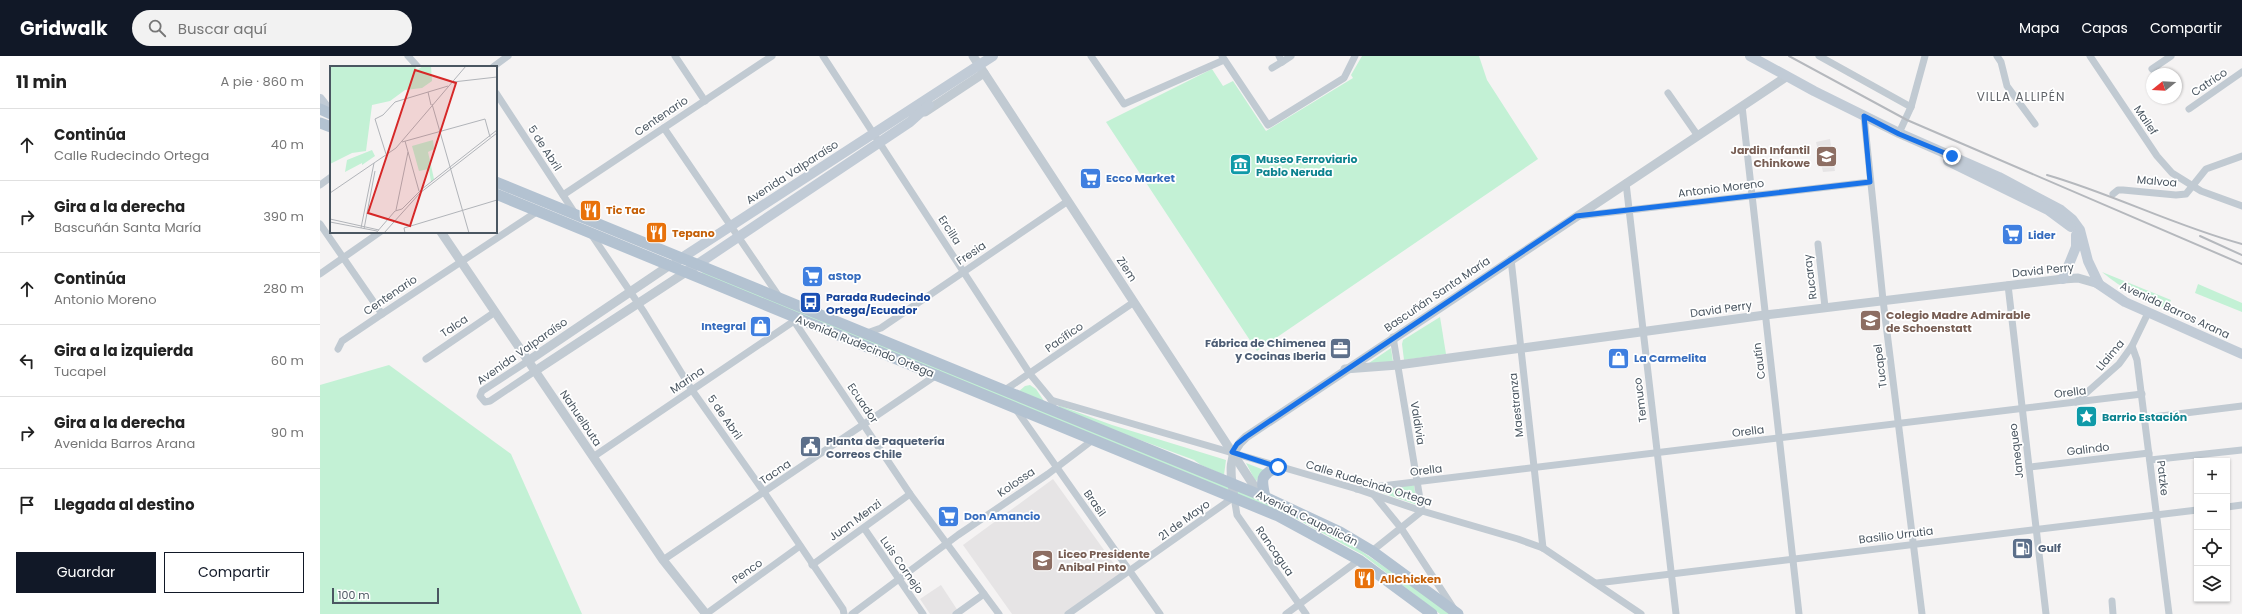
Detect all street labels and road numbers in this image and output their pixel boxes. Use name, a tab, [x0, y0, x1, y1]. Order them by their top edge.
street label: Catrico	[2188, 64, 2230, 100]
street label: Centenario	[631, 92, 691, 140]
street label: Mailef	[2130, 102, 2162, 138]
street label: 5 de Abril	[524, 122, 566, 174]
street label: Avenida Valparaíso	[743, 136, 841, 208]
street label: Malvoa	[2136, 171, 2178, 191]
street label: Antonio Moreno	[1677, 175, 1765, 201]
street label: Ercilla	[935, 212, 965, 248]
street label: Fresia	[953, 237, 989, 269]
street label: Ziem	[1113, 253, 1141, 285]
street label: Bascuñán Santa María	[1381, 253, 1493, 335]
street label: Rucaray	[1799, 253, 1821, 301]
street label: David Perry	[2011, 259, 2075, 281]
street label: Centenario	[360, 271, 420, 319]
street label: Avenida Barros Arana	[2117, 277, 2233, 343]
street label: David Perry	[1689, 297, 1754, 321]
street label: Talca	[437, 311, 471, 341]
street label: Avenida Rudecindo Ortega	[793, 311, 937, 381]
street label: Avenida Valparaíso	[473, 314, 571, 388]
street label: Pacífico	[1042, 318, 1086, 356]
street label: Llaima	[2092, 336, 2128, 374]
street label: Cautín	[1749, 342, 1769, 380]
street label: Tucapel	[1869, 343, 1891, 389]
street label: Marina	[667, 363, 707, 397]
street label: Maestranza	[1505, 372, 1527, 438]
street label: Temuco	[1629, 377, 1651, 423]
street label: Ecuador	[844, 380, 882, 426]
street label: Orella	[2053, 382, 2087, 402]
street label: Nahuelbuta	[556, 387, 606, 449]
street label: 5 de Abril	[704, 391, 746, 443]
street label: Valdivia	[1407, 400, 1429, 446]
street label: Orella	[1731, 421, 1765, 441]
street label: Janequeo	[2005, 422, 2027, 480]
street label: Galindo	[2066, 438, 2110, 460]
street label: Tacna	[756, 456, 794, 488]
street label: Calle Rudecindo Ortega	[1304, 456, 1434, 510]
street label: Orella	[1409, 460, 1443, 480]
street label: Patzke	[2153, 460, 2173, 497]
street label: Kolossa	[994, 464, 1038, 500]
street label: Brasil	[1080, 486, 1110, 520]
street label: Avenida Caupolicán	[1253, 486, 1361, 550]
street label: Juan Menzi	[825, 495, 885, 544]
street label: 21 de Mayo	[1155, 496, 1213, 544]
street label: Basilio Urrutia	[1858, 522, 1934, 548]
street label: Rancagua	[1252, 523, 1298, 579]
street label: Luis Cornejo	[876, 533, 928, 597]
street label: Penco	[729, 555, 765, 587]

